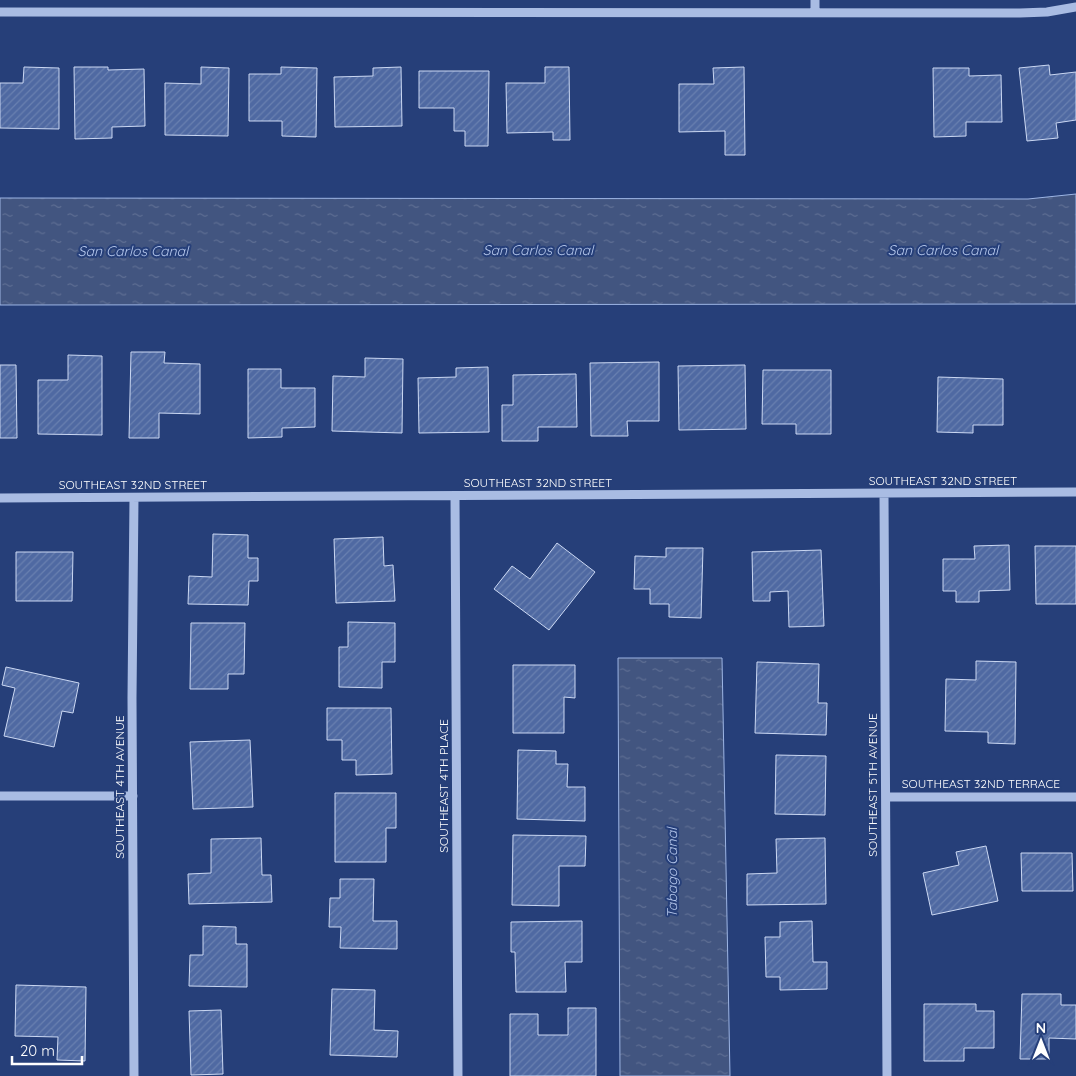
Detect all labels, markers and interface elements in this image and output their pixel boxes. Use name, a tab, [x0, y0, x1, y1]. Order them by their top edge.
water label: San Carlos Canal	[483, 241, 595, 259]
water label: San Carlos Canal	[888, 241, 1000, 259]
water label: San Carlos Canal	[78, 242, 190, 260]
street label: SOUTHEAST 32ND STREET	[869, 473, 1017, 488]
street label: SOUTHEAST 32ND STREET	[464, 475, 612, 490]
street label: SOUTHEAST 32ND STREET	[59, 477, 207, 492]
street label: SOUTHEAST 5TH AVENUE	[865, 713, 880, 857]
street label: SOUTHEAST 4TH AVENUE	[112, 715, 127, 859]
street label: SOUTHEAST 4TH PLACE	[436, 719, 451, 853]
street label: SOUTHEAST 32ND TERRACE	[902, 776, 1060, 791]
water label: Tabago Canal	[663, 826, 681, 918]
north arrow	[1016, 1016, 1066, 1066]
text: N	[1036, 1019, 1046, 1037]
scale bar	[12, 1034, 82, 1066]
text: 20 m	[20, 1041, 55, 1060]

